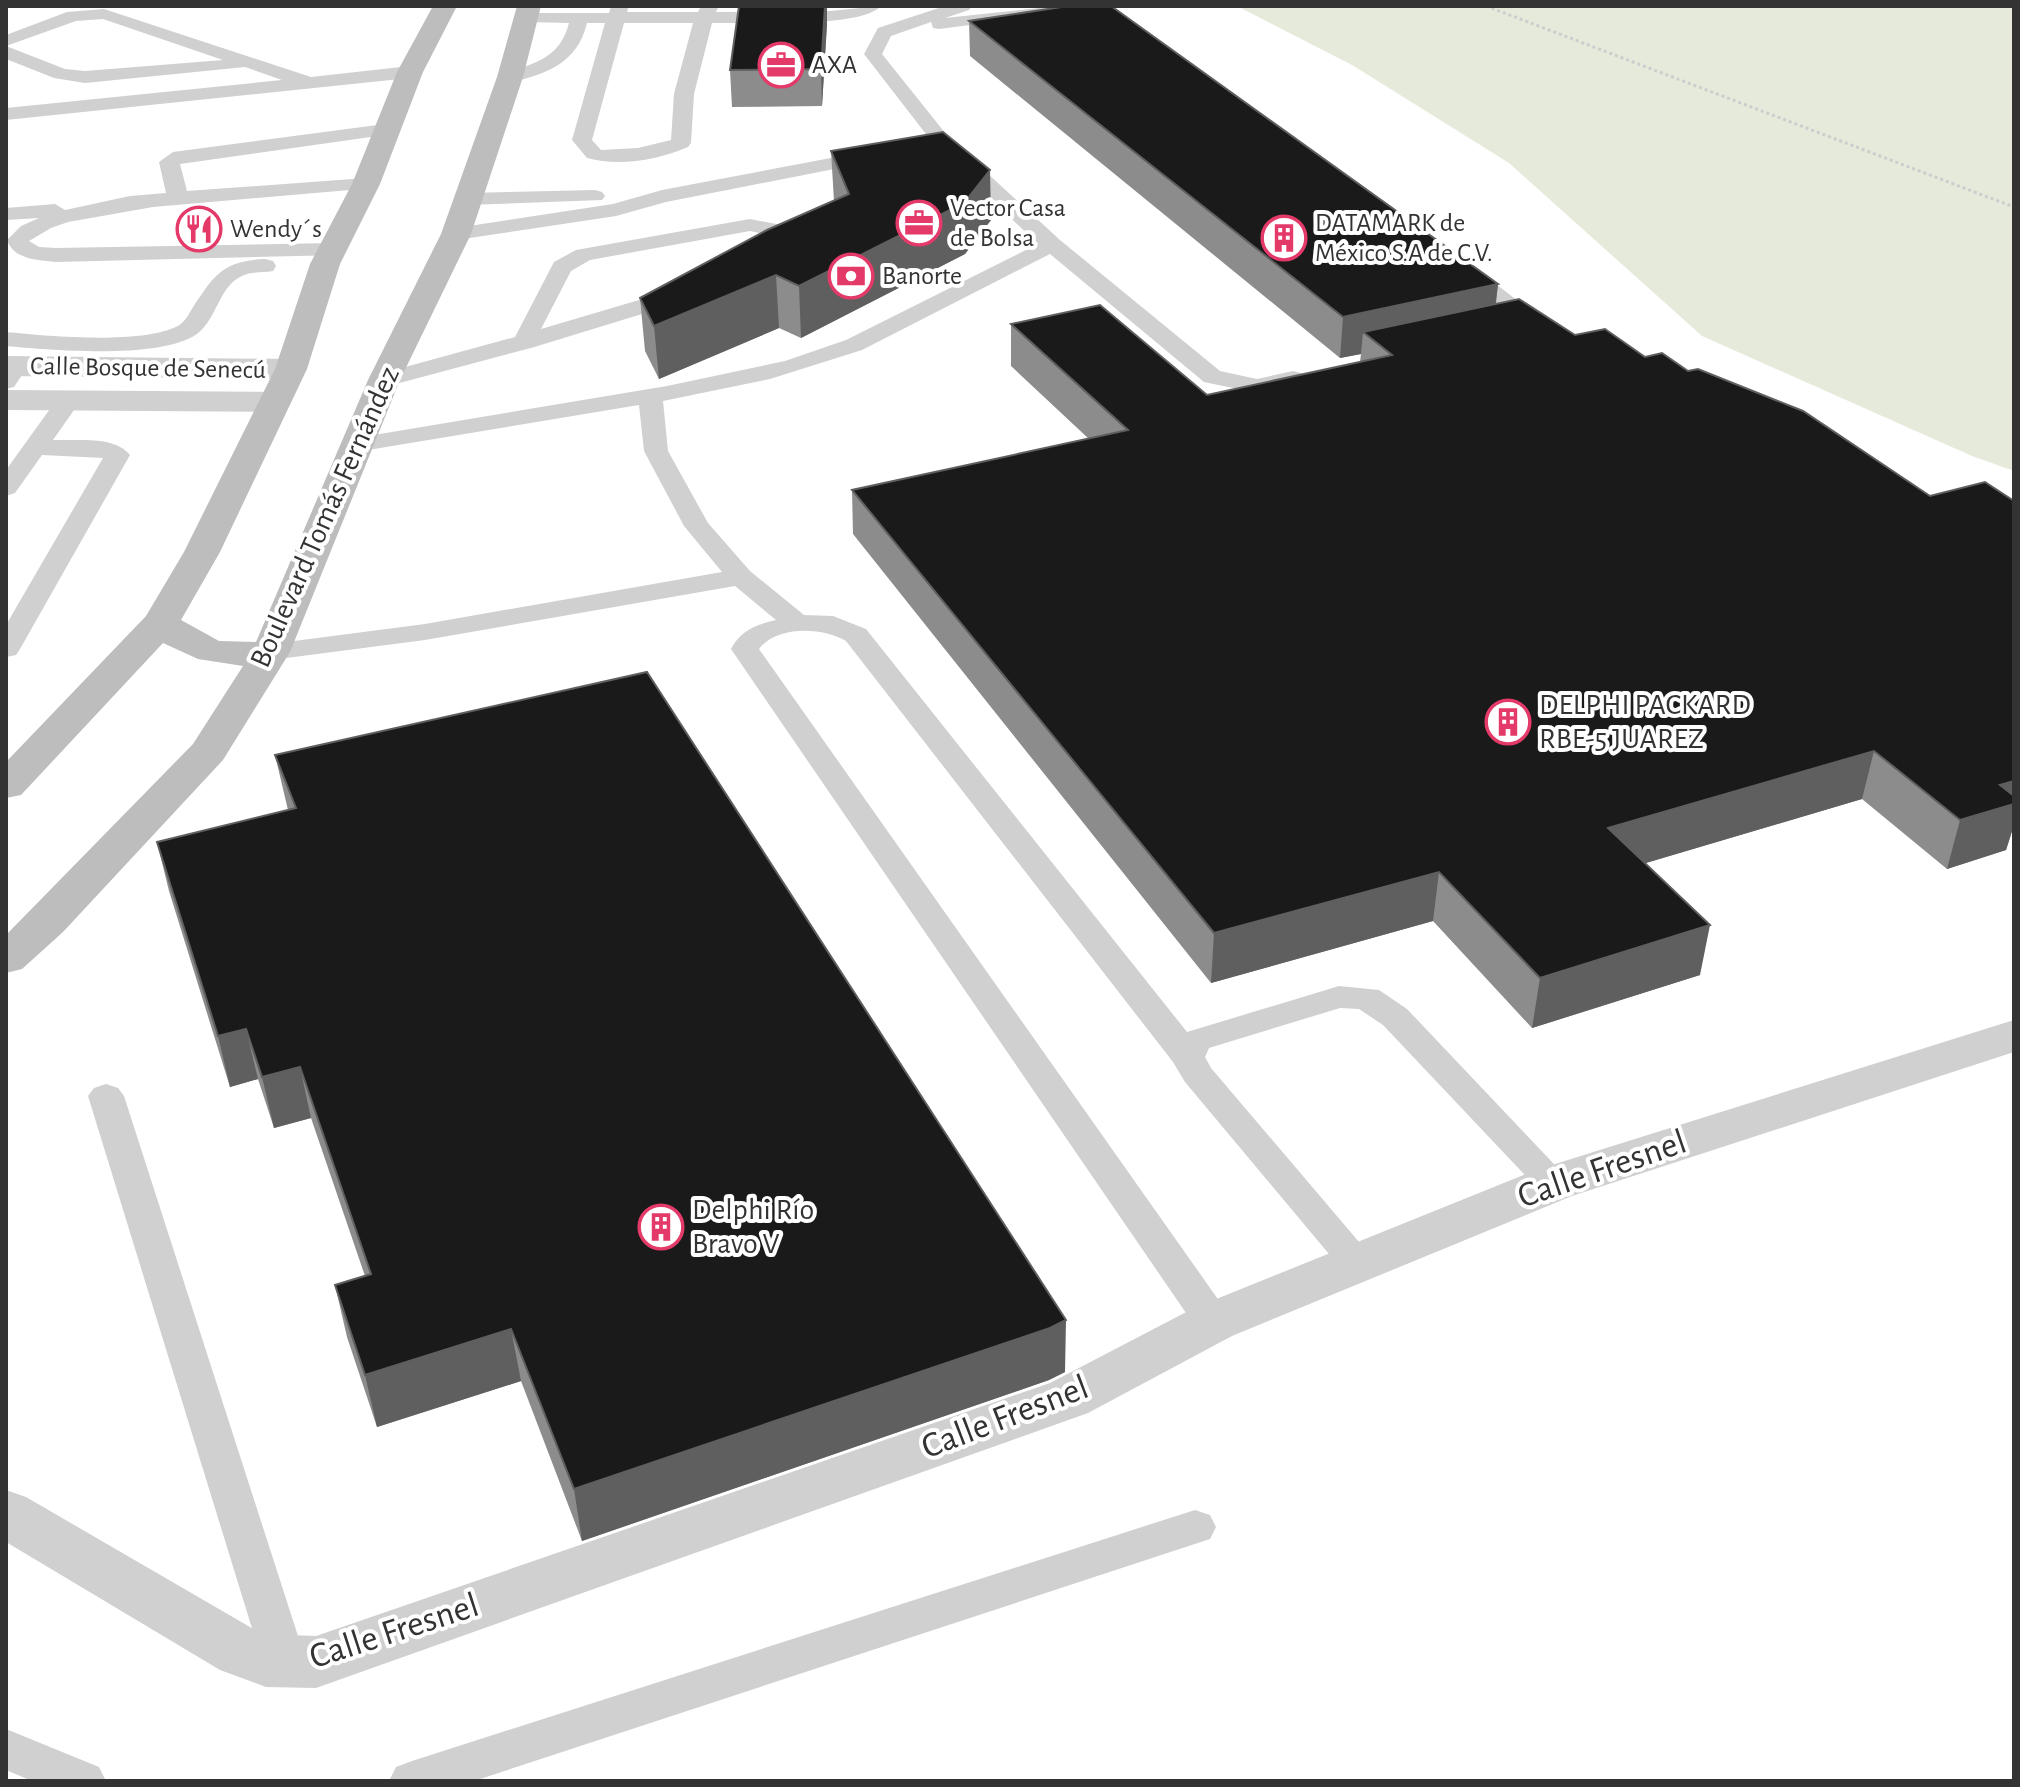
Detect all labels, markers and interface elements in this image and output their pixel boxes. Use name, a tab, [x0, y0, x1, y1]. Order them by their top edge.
office icon: AXA	[757, 41, 805, 89]
place label: AXA	[812, 52, 857, 78]
place label: Vector Casa de Bolsa	[950, 195, 1066, 251]
office icon: Vector Casa de Bolsa	[895, 199, 943, 247]
restaurant icon: Wendy´s	[175, 205, 223, 253]
place label: DATAMARK de México S.A de C.V.	[1315, 210, 1493, 266]
building icon: DATAMARK de México S.A de C.V.	[1260, 214, 1308, 262]
place label: Wendy´s	[230, 216, 322, 242]
bank icon: Banorte	[827, 252, 875, 300]
place label: Banorte	[882, 263, 962, 289]
street label: Calle Bosque de Senecú	[30, 353, 266, 383]
street label: Boulevard Tomás Fernández	[245, 362, 405, 672]
place label: DELPHI PACKARD RBE-5 JUAREZ	[1539, 690, 1751, 754]
building icon: DELPHI PACKARD RBE-5 JUAREZ	[1484, 698, 1532, 746]
street label: Calle Fresnel	[1513, 1123, 1691, 1215]
place label: Delphi Río Bravo V	[692, 1195, 814, 1259]
building icon: Delphi Río Bravo V	[637, 1203, 685, 1251]
street label: Calle Fresnel	[917, 1369, 1093, 1465]
street label: Calle Fresnel	[305, 1587, 483, 1675]

